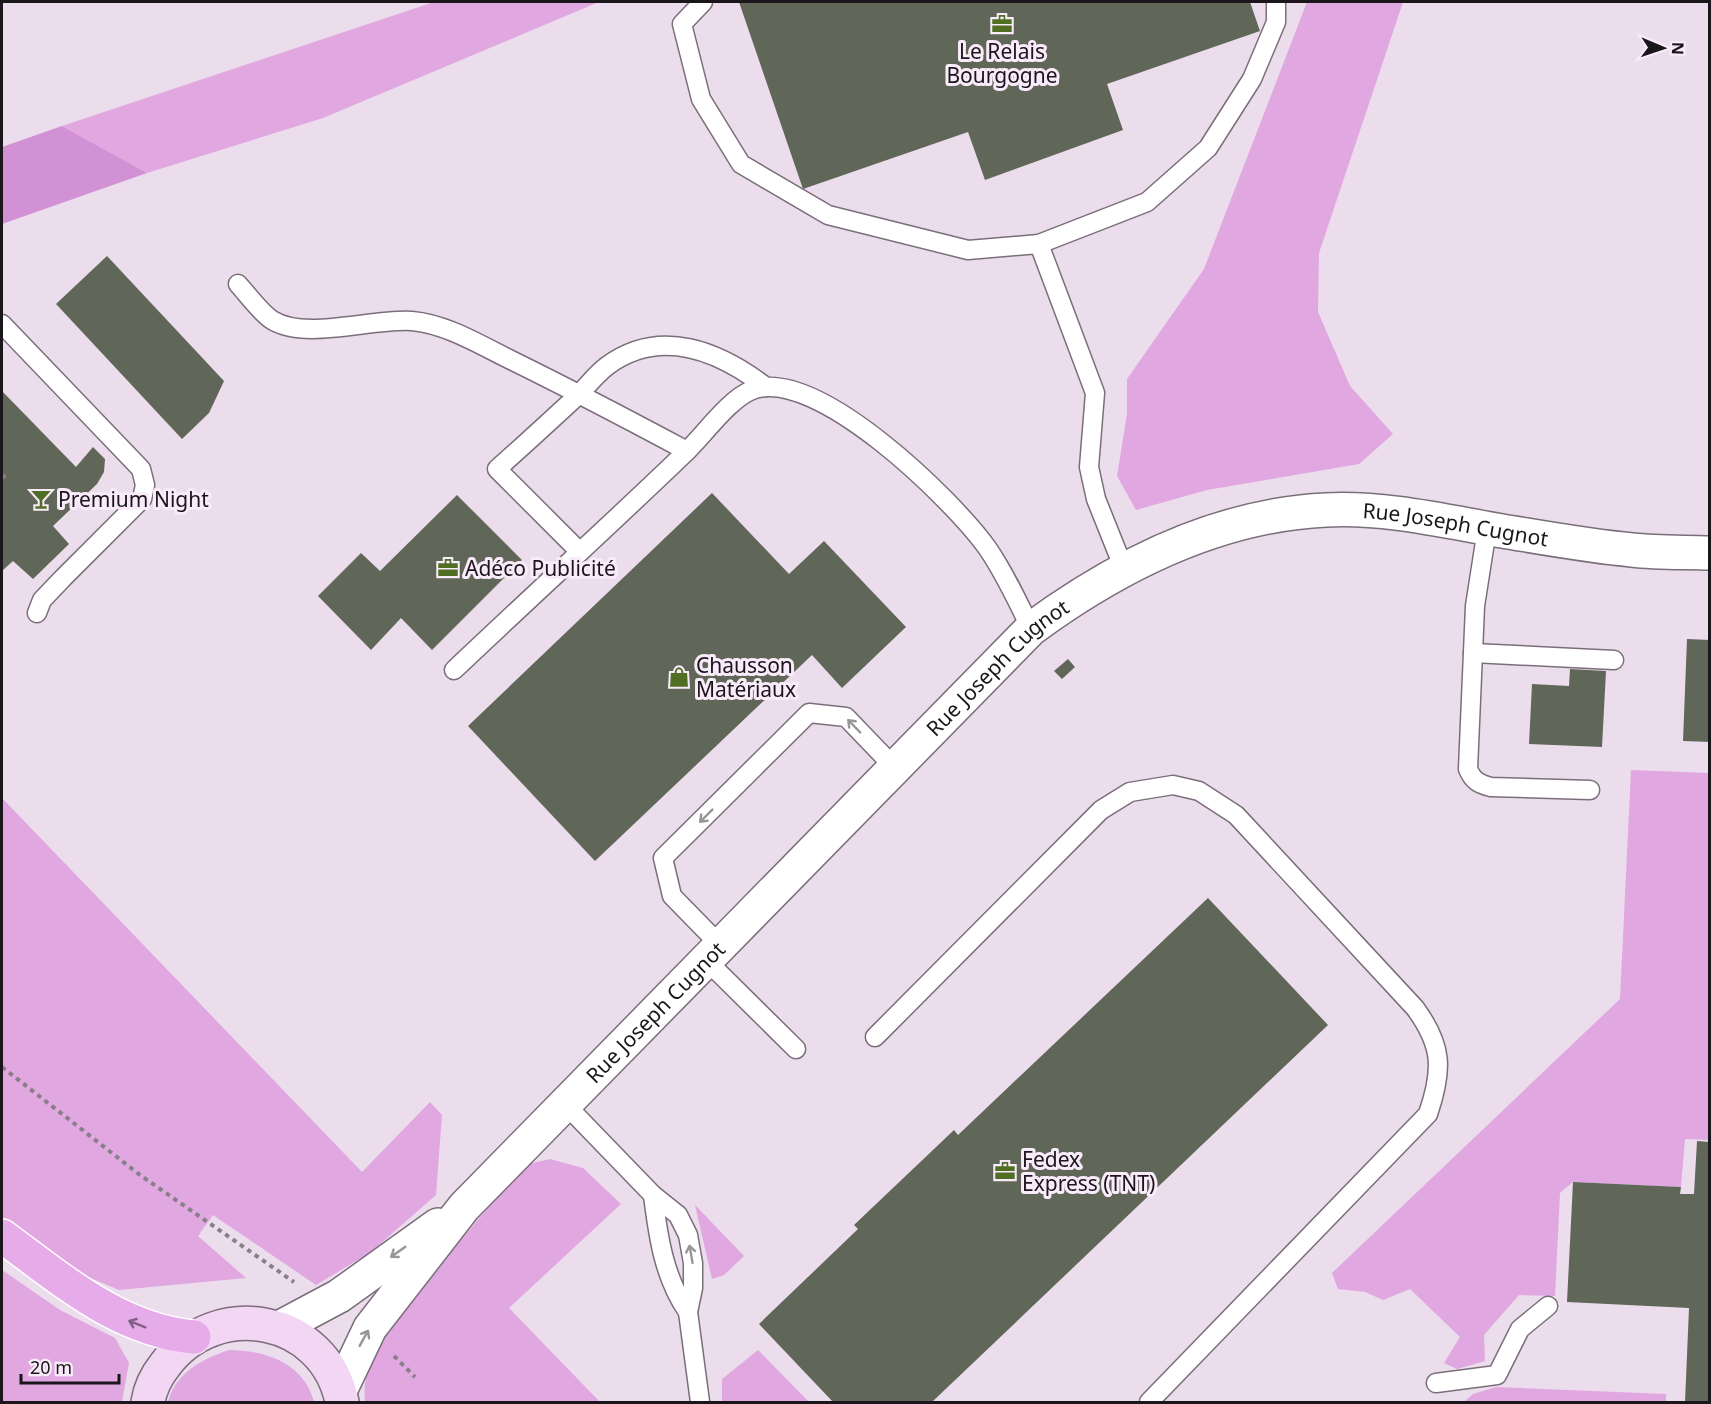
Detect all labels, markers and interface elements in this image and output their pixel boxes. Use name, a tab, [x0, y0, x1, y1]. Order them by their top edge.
office icon: Le Relais Bourgogne	[990, 12, 1014, 36]
north arrow	[1633, 18, 1693, 78]
place label: Le Relais Bourgogne	[946, 37, 1058, 89]
text: N	[1667, 42, 1689, 55]
place label: Premium Night	[58, 485, 209, 513]
bar icon: Premium Night	[29, 487, 53, 511]
street label: Rue Joseph Cugnot	[1362, 496, 1551, 552]
place label: Adéco Publicité	[465, 554, 616, 582]
office icon: Adéco Publicité	[436, 556, 460, 580]
street label: Rue Joseph Cugnot	[920, 592, 1074, 742]
place label: Chausson Matériaux	[696, 651, 796, 703]
shop icon: Chausson Matériaux	[667, 665, 691, 689]
one-way arrow	[847, 718, 862, 733]
one-way arrow	[698, 809, 713, 823]
street label: Rue Joseph Cugnot	[579, 935, 731, 1089]
place label: Fedex Express (TNT)	[1022, 1145, 1155, 1197]
office icon: Fedex Express (TNT)	[993, 1159, 1017, 1183]
one-way arrow	[686, 1245, 697, 1265]
one-way arrow	[391, 1246, 407, 1258]
one-way arrow	[128, 1318, 147, 1329]
one-way arrow	[358, 1330, 370, 1347]
scale bar	[21, 1347, 118, 1385]
text: 20 m	[30, 1355, 72, 1379]

